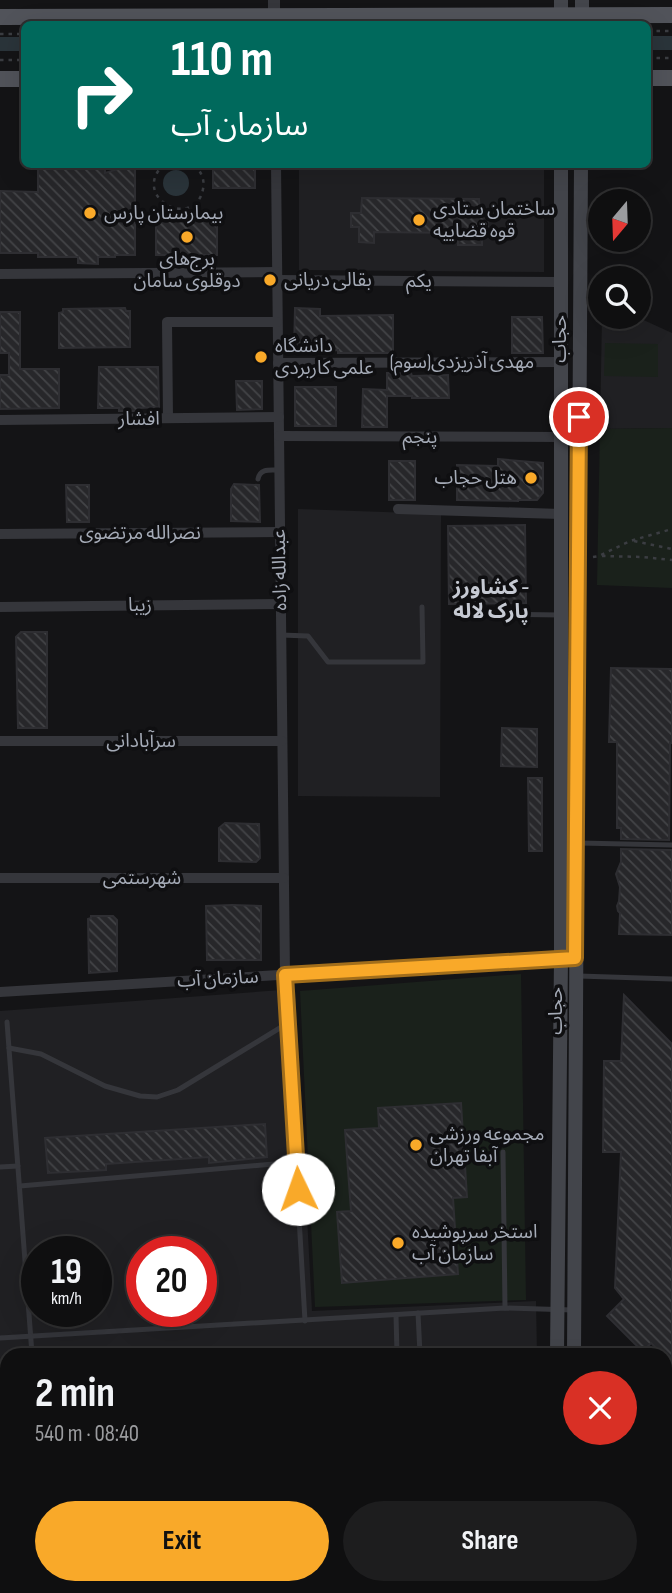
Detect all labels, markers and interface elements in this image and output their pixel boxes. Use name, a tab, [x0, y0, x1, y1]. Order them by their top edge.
text: 110 m	[171, 31, 273, 90]
icon: right	[56, 49, 147, 140]
text: سازمان آب	[171, 106, 308, 145]
north arrow	[588, 189, 651, 252]
map controls	[588, 189, 651, 329]
place label: ساختمان ستادی قوه قضاییه	[433, 198, 555, 243]
place label: بیمارستان پارس	[104, 202, 223, 225]
marker: بیمارستان پارس	[82, 205, 98, 221]
marker: ساختمان ستادی قوه قضاییه	[411, 212, 427, 228]
marker: برج‌های دوقلوی سامان	[179, 229, 195, 245]
place label: برج‌های دوقلوی سامان	[133, 248, 241, 293]
button: search	[588, 266, 651, 329]
place label: بقالی دریانی	[284, 269, 372, 292]
street label: یکم	[406, 270, 432, 295]
marker: بقالی دریانی	[262, 272, 278, 288]
street label: حجاب	[549, 315, 572, 363]
place label: دانشگاه علمی کاربردی	[275, 335, 374, 380]
marker: دانشگاه علمی کاربردی	[253, 349, 269, 365]
street label: مهدی آذریزدی(سوم)	[390, 351, 534, 376]
pin	[549, 387, 609, 447]
icon: arrive	[560, 398, 598, 436]
street label: افشار	[117, 408, 160, 431]
street label: پنجم	[403, 426, 437, 451]
place label: هتل حجاب	[434, 467, 517, 490]
marker: هتل حجاب	[523, 470, 539, 486]
street label: نصرالله مرتضوی	[79, 522, 201, 545]
street label: عبدالله زاده	[268, 529, 292, 611]
district label: کشاورز - پارک لاله	[452, 575, 529, 624]
street label: زیبا	[128, 594, 152, 617]
street label: سرآبادانی	[106, 730, 176, 753]
street label: شهرستمی	[103, 867, 181, 890]
street label: سازمان آب	[177, 965, 259, 993]
street label: حجاب	[545, 987, 568, 1035]
place label: مجموعه ورزشی آبفا تهران	[430, 1123, 545, 1168]
marker: مجموعه ورزشی آبفا تهران	[408, 1137, 424, 1153]
position arrow	[261, 1152, 335, 1226]
place label: استخر سرپوشیده سازمان آب	[412, 1221, 537, 1266]
marker: استخر سرپوشیده سازمان آب	[390, 1235, 406, 1251]
speed limit sign: 20	[126, 1236, 217, 1327]
text: 19	[51, 1251, 82, 1294]
text: km/h	[51, 1288, 82, 1309]
text: 2 min	[35, 1368, 115, 1419]
button: close	[563, 1371, 637, 1445]
text: 540 m · 08:40	[35, 1420, 139, 1448]
button: Exit	[35, 1501, 329, 1581]
button: Share	[343, 1501, 637, 1581]

